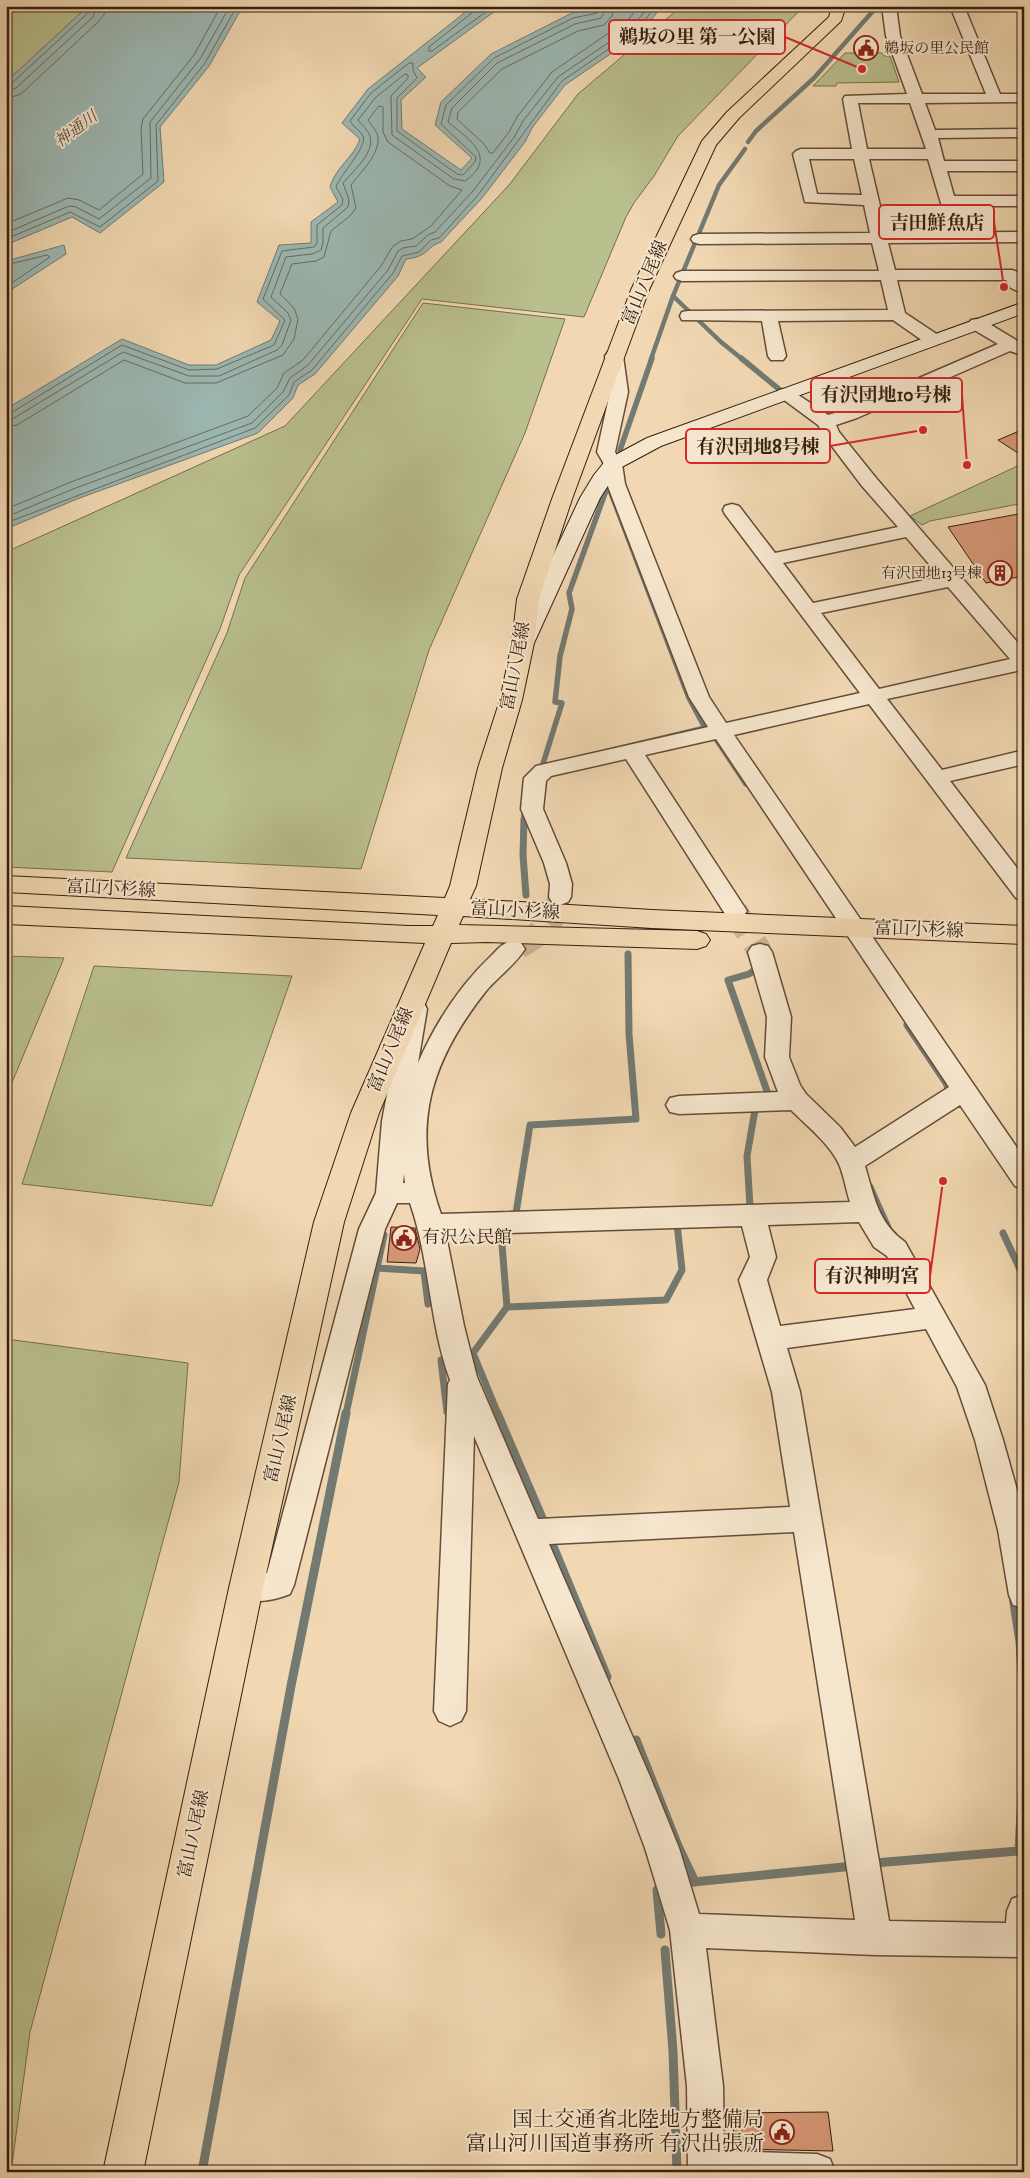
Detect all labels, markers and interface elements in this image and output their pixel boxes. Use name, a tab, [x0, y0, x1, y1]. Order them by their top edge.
callout: 鵜坂の里 第一公園	[609, 20, 785, 54]
text: 鵜坂の里 第一公園	[619, 26, 775, 49]
public building icon: 鵜坂の里公民館	[853, 35, 879, 61]
place label: 鵜坂の里公民館	[884, 39, 989, 58]
water label: 神通川	[51, 105, 103, 151]
callout: 吉田鮮魚店	[879, 205, 994, 239]
text: 吉田鮮魚店	[889, 212, 985, 235]
street label: 富山八尾線	[617, 237, 673, 329]
callout: 有沢団地10号棟	[811, 378, 962, 412]
text: 有沢団地10号棟	[820, 384, 952, 407]
callout: 有沢団地8号棟	[686, 429, 830, 463]
text: 有沢団地8号棟	[696, 436, 820, 459]
building icon: 有沢団地13号棟	[987, 560, 1013, 586]
place label: 有沢団地13号棟	[881, 564, 982, 583]
street label: 富山八尾線	[497, 620, 535, 712]
street label: 富山小杉線	[65, 876, 157, 902]
street label: 富山小杉線	[469, 898, 561, 924]
street label: 富山小杉線	[874, 917, 964, 943]
street label: 富山八尾線	[363, 1004, 419, 1096]
public building icon: 有沢公民館	[391, 1225, 417, 1251]
place label: 有沢公民館	[422, 1227, 512, 1249]
callout: 有沢神明宮	[815, 1259, 930, 1293]
text: 有沢神明宮	[824, 1265, 920, 1288]
street label: 富山八尾線	[260, 1393, 302, 1485]
street label: 富山八尾線	[174, 1788, 214, 1880]
place label: 国土交通省北陸地方整備局 富山河川国道事務所 有沢出張所	[465, 2107, 764, 2157]
public building icon: 国土交通省北陸地方整備局 富山河川国道事務所 有沢出張所	[769, 2119, 795, 2145]

